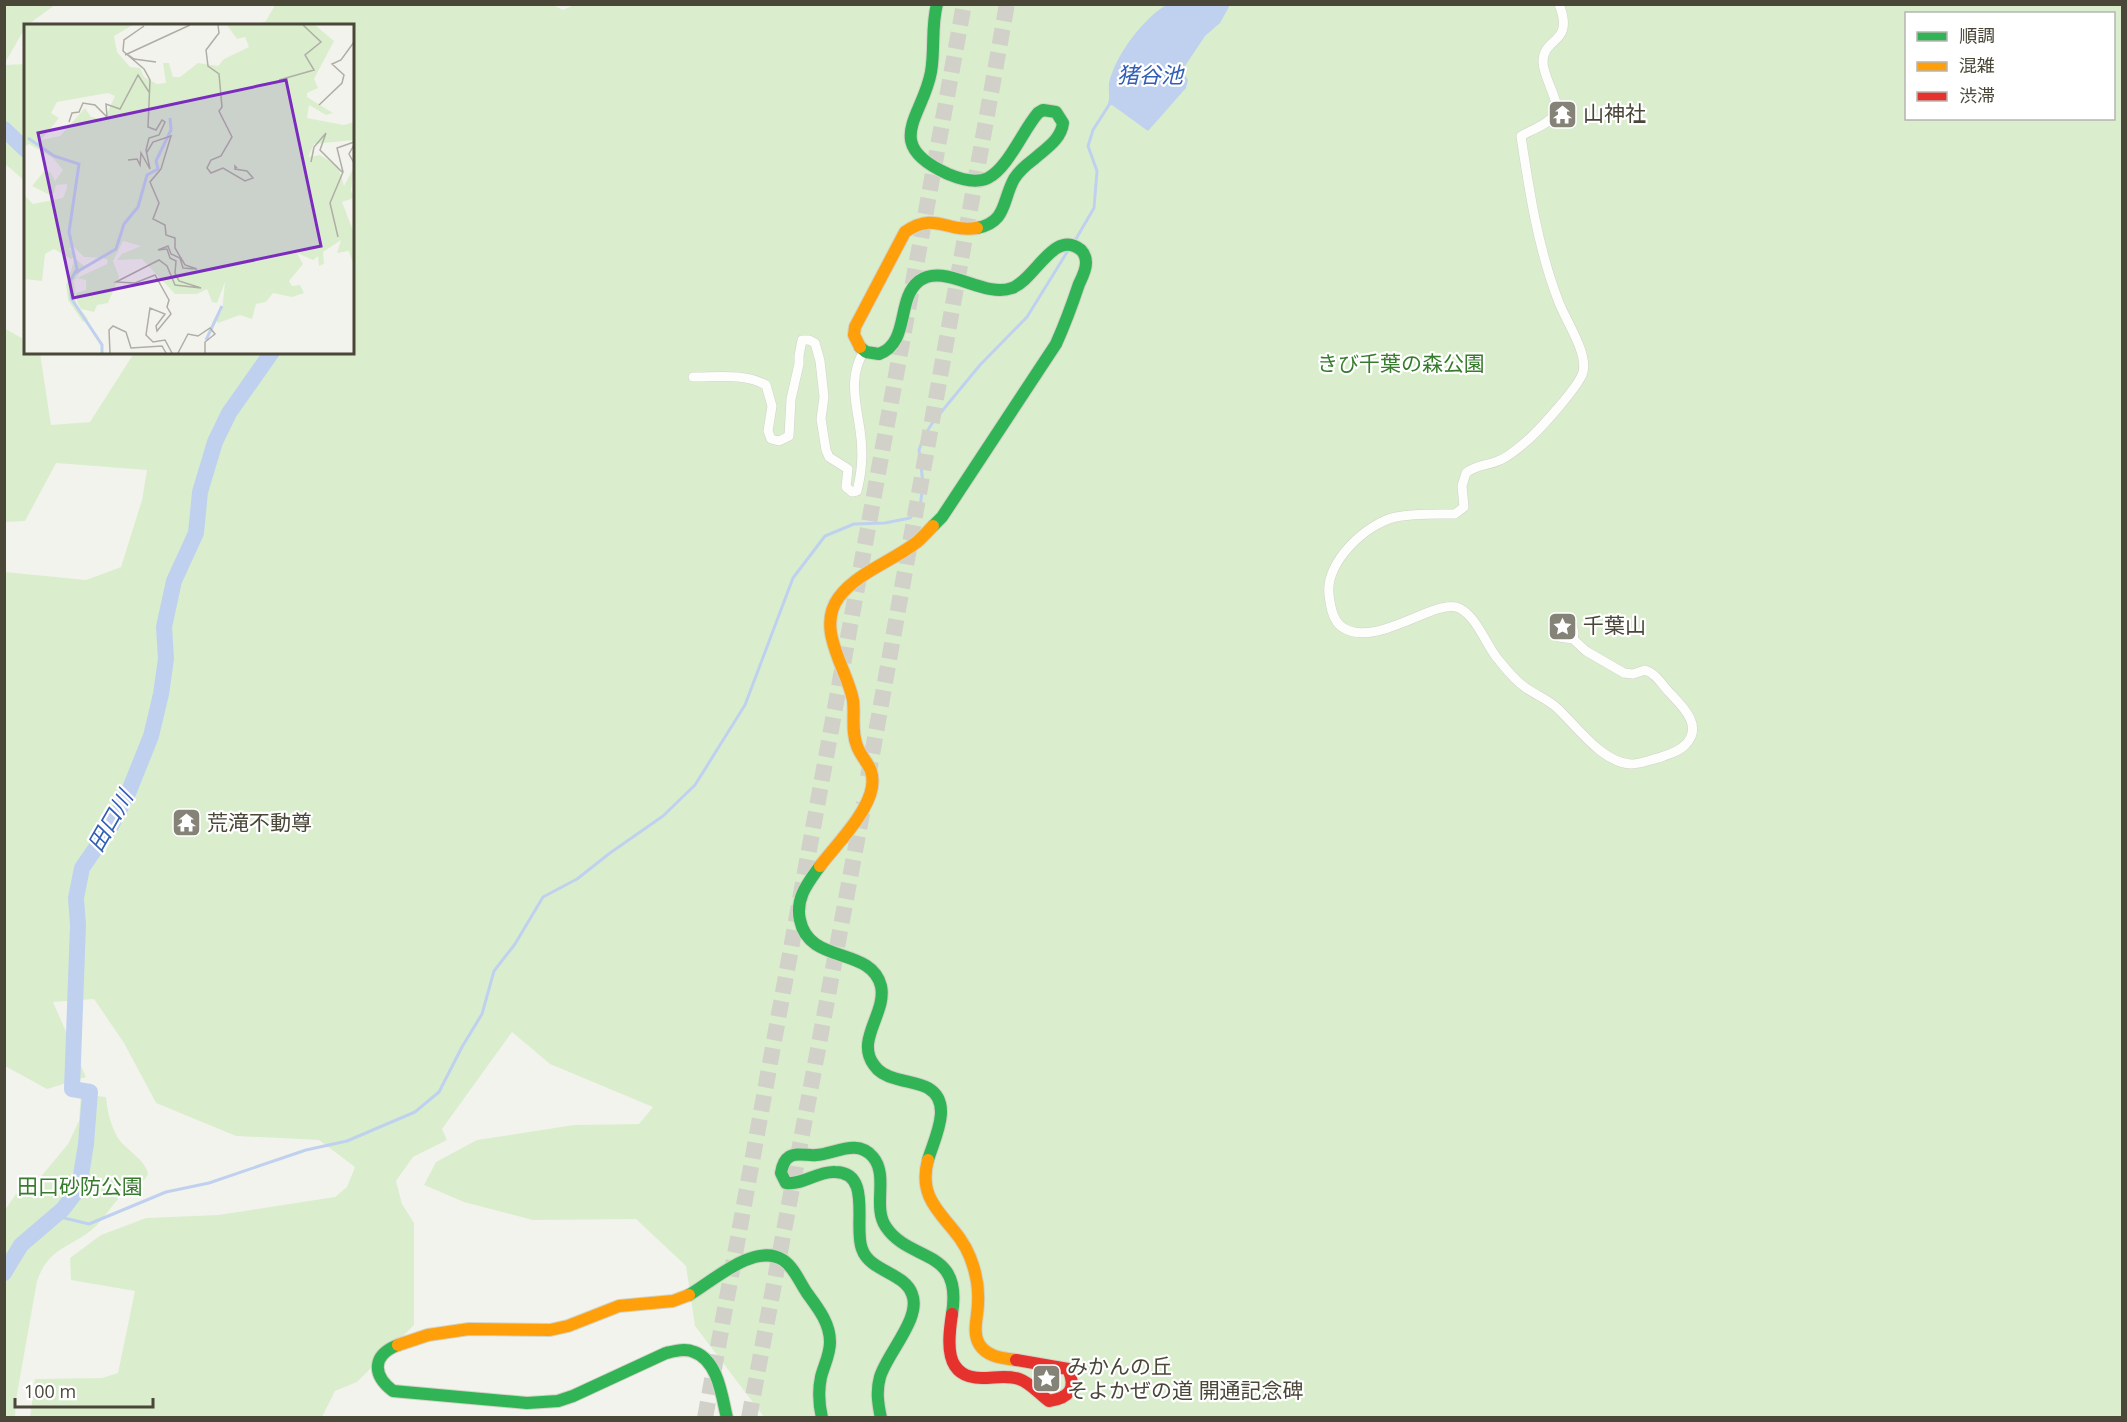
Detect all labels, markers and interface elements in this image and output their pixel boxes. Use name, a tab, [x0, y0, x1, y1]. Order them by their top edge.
legend	[1905, 12, 2115, 120]
text: 順調	[1959, 23, 1995, 47]
inset map	[24, 24, 354, 354]
text: 混雑	[1959, 53, 1995, 77]
water label: 猪谷池	[1117, 59, 1185, 89]
text: 渋滞	[1959, 83, 1995, 107]
temple icon: 山神社	[1546, 98, 1578, 130]
place label: 山神社	[1583, 99, 1646, 127]
park label: きび千葉の森公園	[1317, 349, 1485, 377]
place icon: 千葉山	[1546, 610, 1578, 642]
place label: 千葉山	[1583, 611, 1646, 639]
water label: 田口川	[80, 783, 140, 857]
temple icon: 荒滝不動尊	[170, 807, 202, 839]
place label: 荒滝不動尊	[207, 808, 312, 836]
park label: 田口砂防公園	[17, 1172, 143, 1200]
place label: みかんの丘 そよかぜの道 開通記念碑	[1067, 1352, 1303, 1404]
place icon: みかんの丘 そよかぜの道 開通記念碑	[1030, 1363, 1062, 1395]
scale bar	[15, 1371, 153, 1409]
text: 100 m	[24, 1379, 76, 1403]

